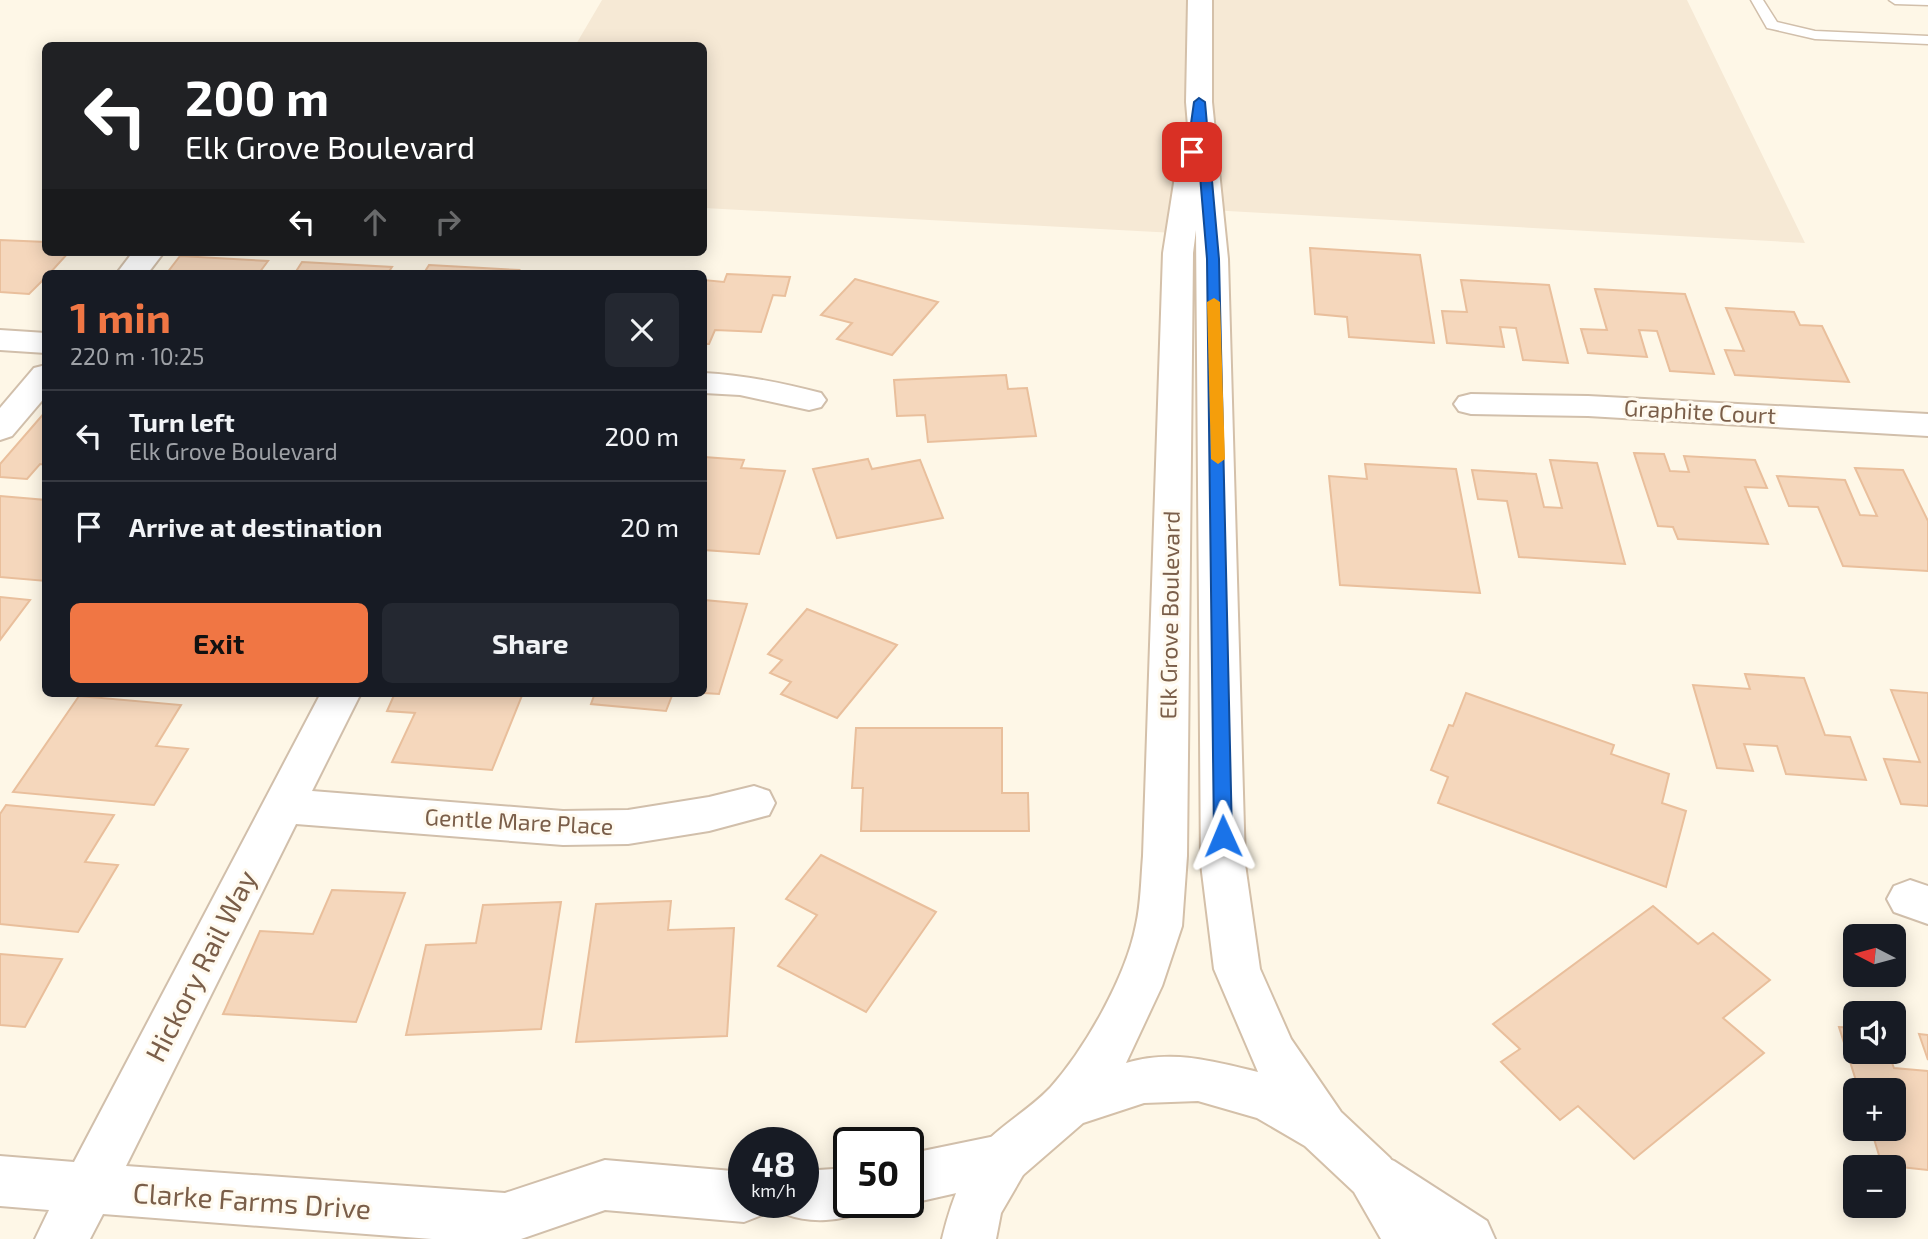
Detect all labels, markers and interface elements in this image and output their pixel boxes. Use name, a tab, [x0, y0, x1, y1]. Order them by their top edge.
text: 200 m	[185, 67, 329, 126]
icon: left	[70, 70, 161, 161]
pin	[1162, 122, 1222, 182]
text: Elk Grove Boulevard	[185, 127, 475, 165]
icon: arrive	[1173, 133, 1211, 171]
icon: left	[283, 203, 321, 241]
icon: ahead	[356, 203, 394, 241]
icon: right	[429, 203, 467, 241]
text: 1 min	[70, 291, 171, 341]
button: close	[605, 293, 679, 367]
text: 220 m · 10:25	[70, 342, 204, 370]
street label: Graphite Court	[1623, 393, 1777, 429]
text: Turn left	[129, 406, 235, 437]
icon: left	[70, 417, 108, 455]
text: 200 m	[604, 420, 679, 451]
text: Elk Grove Boulevard	[129, 437, 338, 465]
icon: arrive	[70, 508, 108, 546]
street label: Elk Grove Boulevard	[1153, 510, 1185, 720]
text: Arrive at destination	[129, 511, 382, 542]
text: 20 m	[620, 511, 679, 542]
button: Exit	[70, 603, 368, 683]
button: Share	[382, 603, 679, 683]
position arrow	[1186, 799, 1260, 873]
street label: Gentle Mare Place	[424, 802, 614, 840]
street label: Hickory Rail Way	[137, 864, 263, 1067]
north arrow	[1843, 924, 1906, 987]
map controls	[1843, 924, 1906, 1218]
button: sound	[1843, 1001, 1906, 1064]
button: +	[1843, 1078, 1906, 1141]
speed limit sign: 50	[833, 1127, 924, 1218]
text: 48	[751, 1142, 796, 1184]
button: −	[1843, 1155, 1906, 1218]
street label: Clarke Farms Drive	[132, 1175, 372, 1225]
text: km/h	[751, 1179, 796, 1201]

